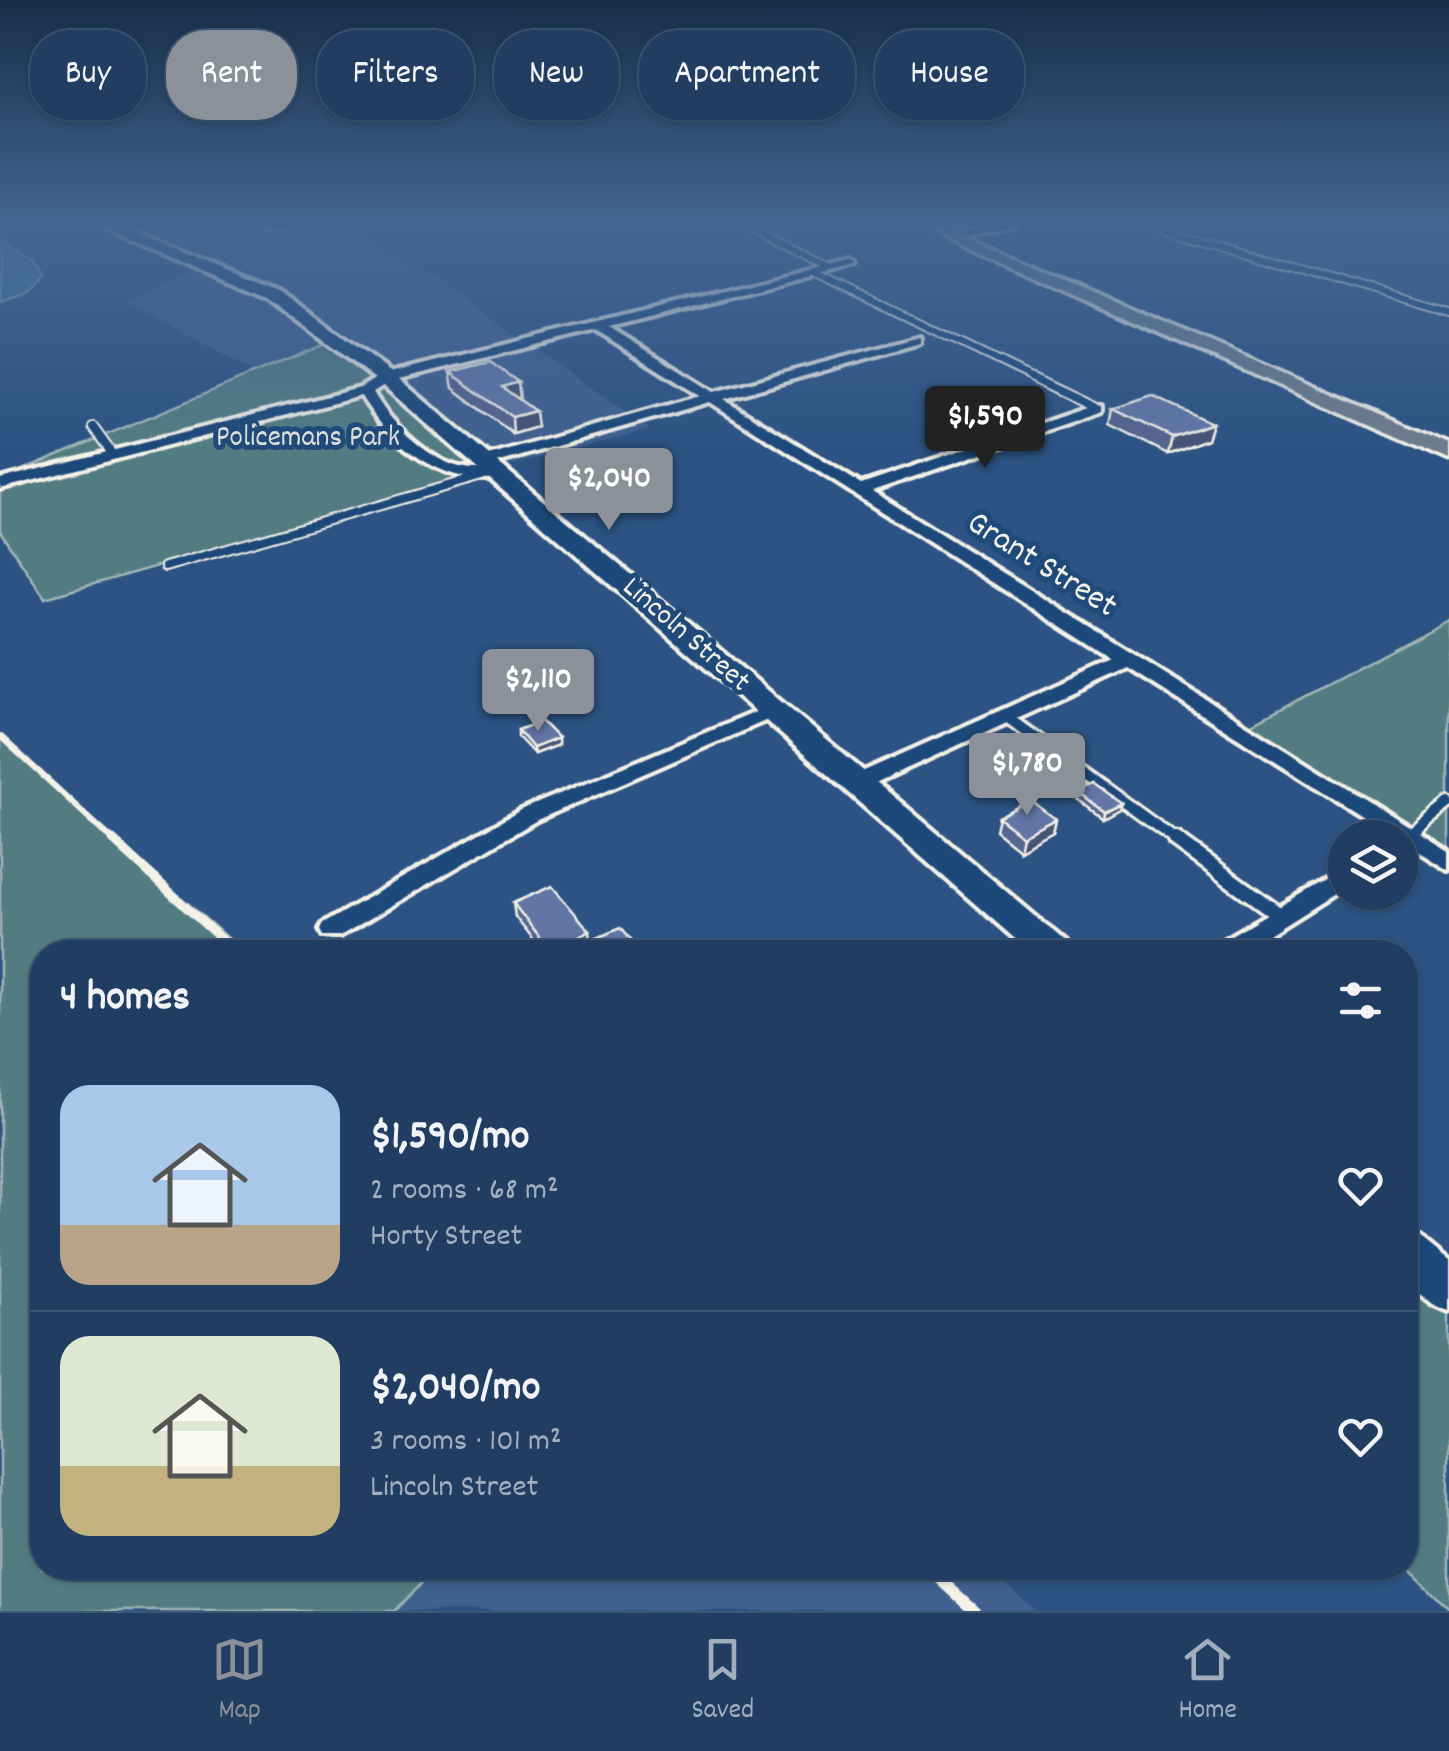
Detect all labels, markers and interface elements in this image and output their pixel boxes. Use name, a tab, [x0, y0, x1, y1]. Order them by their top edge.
chip: Buy	[30, 30, 146, 120]
chip: Rent	[166, 30, 297, 120]
chip: Filters	[317, 30, 474, 120]
chip: New	[494, 30, 619, 120]
chip: Apartment	[639, 30, 855, 120]
chip: House	[875, 30, 1024, 120]
pin: $1,590	[904, 386, 1066, 471]
text: $1,590	[947, 395, 1023, 441]
park label: Policemans Park	[216, 418, 400, 461]
pin: $2,040	[528, 448, 690, 533]
text: $2,040	[567, 457, 651, 503]
street label: Grant Street	[956, 500, 1126, 632]
street label: Lincoln Street	[611, 568, 759, 704]
pin: $2,110	[457, 649, 619, 734]
text: $2,110	[504, 658, 572, 704]
pin: $1,780	[946, 733, 1108, 818]
text: $1,780	[991, 742, 1063, 788]
map controls	[1328, 820, 1418, 910]
button: layers	[1328, 820, 1418, 910]
text: 4 homes	[60, 970, 190, 1030]
icon: filters	[1333, 973, 1388, 1028]
text: $1,590/mo	[370, 1109, 530, 1169]
icon: home	[140, 1125, 260, 1245]
icon: heart	[1333, 1158, 1388, 1213]
text: 2 rooms · 68 m²	[370, 1169, 559, 1215]
text: Horty Street	[370, 1215, 522, 1261]
text: $2,040/mo	[370, 1360, 540, 1420]
icon: home	[140, 1376, 260, 1496]
icon: heart	[1333, 1409, 1388, 1464]
text: 3 rooms · 101 m²	[370, 1420, 562, 1466]
text: Lincoln Street	[370, 1466, 538, 1512]
tab: Map	[212, 1632, 267, 1732]
tab: Saved	[692, 1632, 754, 1732]
tab: Home	[1178, 1632, 1237, 1732]

